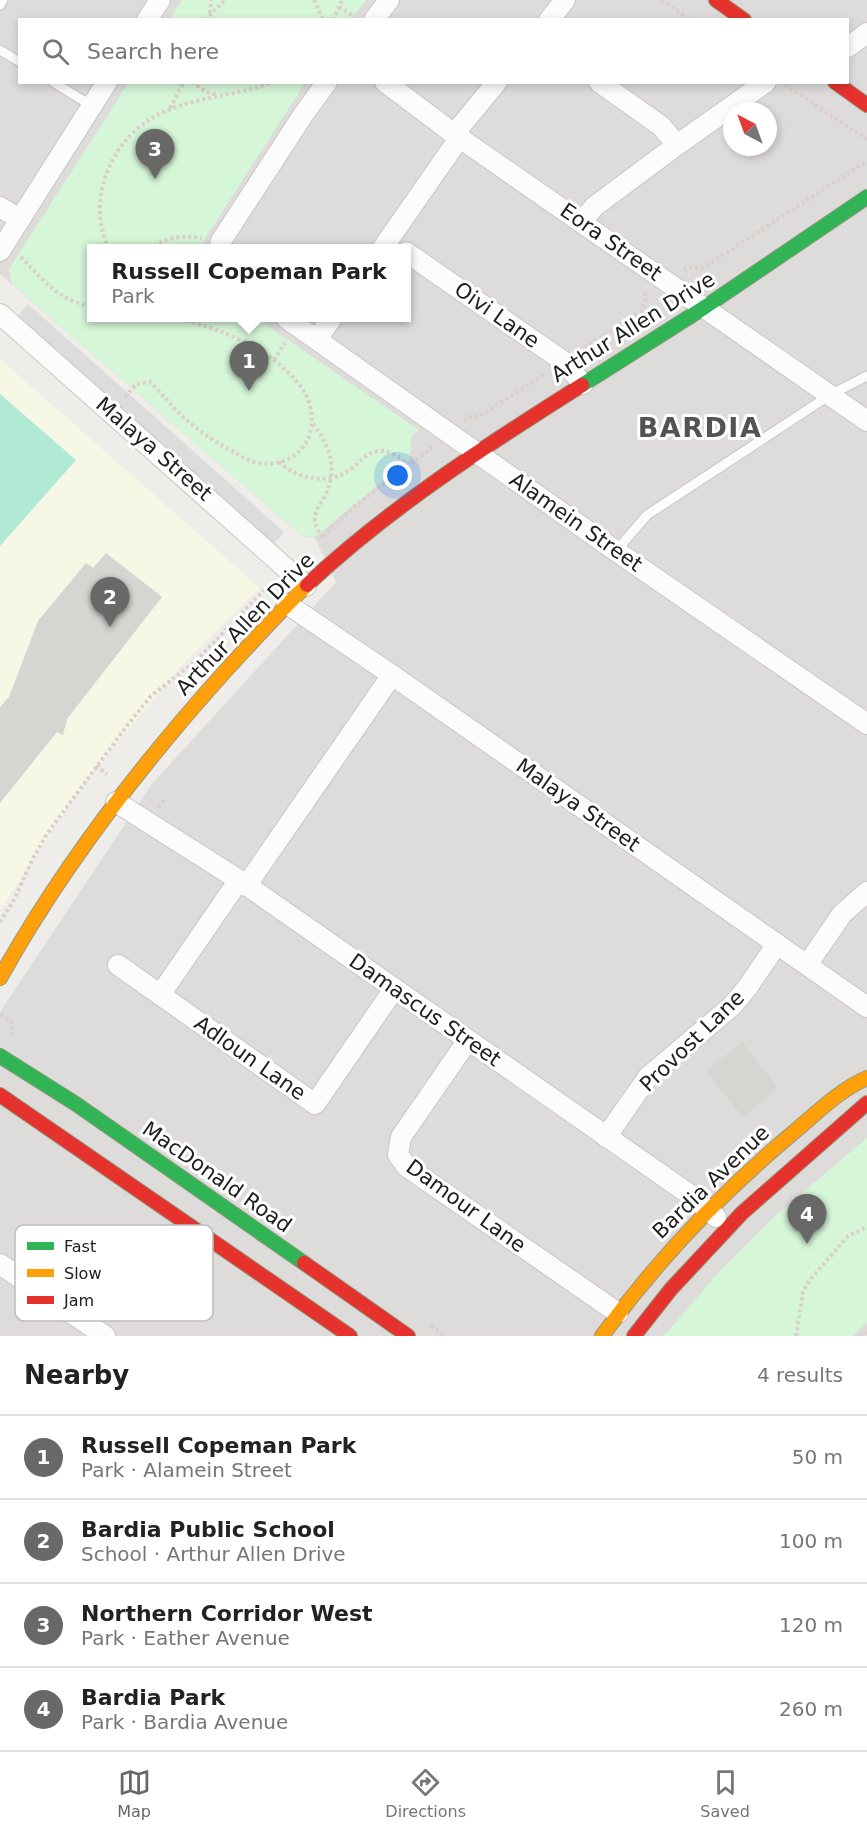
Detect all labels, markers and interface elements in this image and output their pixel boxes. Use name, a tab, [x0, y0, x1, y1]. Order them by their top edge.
search box	[18, 18, 849, 84]
icon: search	[39, 35, 72, 68]
text: Search here	[87, 39, 219, 64]
north arrow	[723, 102, 777, 156]
pin: 3	[136, 130, 174, 179]
street label: Eora Street	[556, 198, 666, 286]
popup	[87, 244, 411, 322]
text: Russell Copeman Park	[111, 259, 387, 284]
street label: Arthur Allen Drive	[547, 267, 719, 387]
street label: Oivi Lane	[450, 277, 544, 353]
text: Park	[111, 284, 155, 308]
pin: 1	[230, 342, 268, 391]
street label: Malaya Street	[91, 392, 217, 506]
district label: BARDIA	[638, 412, 762, 443]
your location	[383, 461, 412, 490]
street label: Alamein Street	[505, 467, 647, 577]
street label: Arthur Allen Drive	[171, 548, 319, 700]
pin: 2	[90, 578, 130, 627]
street label: Malaya Street	[512, 753, 644, 857]
street label: Damascus Street	[345, 949, 505, 1071]
street label: Provost Lane	[635, 985, 749, 1097]
street label: Adloun Lane	[190, 1011, 310, 1105]
street label: MacDonald Road	[138, 1117, 296, 1237]
street label: Bardia Avenue	[648, 1120, 774, 1244]
street label: Damour Lane	[402, 1155, 530, 1257]
pin: 4	[788, 1194, 826, 1244]
legend	[15, 1225, 213, 1321]
text: Fast	[64, 1237, 96, 1256]
text: Slow	[64, 1264, 101, 1283]
text: Jam	[63, 1291, 94, 1310]
text: Nearby	[24, 1360, 129, 1390]
text: 4 results	[757, 1363, 843, 1387]
text: Russell Copeman Park	[81, 1433, 356, 1458]
text: 1	[37, 1445, 50, 1469]
text: 50 m	[792, 1445, 843, 1469]
text: Park · Alamein Street	[81, 1458, 292, 1482]
text: Bardia Public School	[81, 1517, 335, 1542]
text: 2	[37, 1529, 50, 1553]
text: 100 m	[779, 1529, 843, 1553]
text: School · Arthur Allen Drive	[81, 1542, 346, 1566]
text: Northern Corridor West	[81, 1601, 373, 1626]
text: 3	[37, 1613, 50, 1637]
text: 120 m	[779, 1613, 843, 1637]
text: Park · Eather Avenue	[81, 1626, 290, 1650]
text: Bardia Park	[81, 1685, 225, 1710]
text: 4	[37, 1697, 50, 1721]
text: 260 m	[779, 1697, 843, 1721]
text: Park · Bardia Avenue	[81, 1710, 288, 1734]
tab: Map	[117, 1766, 151, 1821]
tab: Directions	[385, 1766, 466, 1821]
tab: Saved	[700, 1766, 750, 1821]

